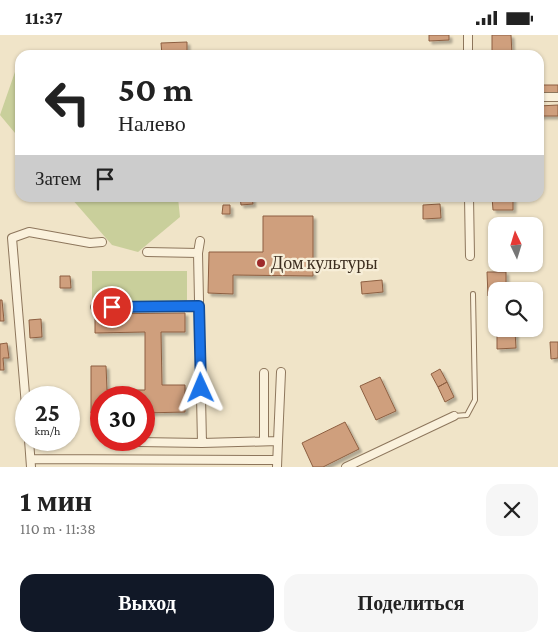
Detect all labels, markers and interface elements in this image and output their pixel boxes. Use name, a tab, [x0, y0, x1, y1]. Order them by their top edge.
text: 11:37	[25, 7, 63, 28]
icon: left	[35, 70, 100, 135]
text: 50 m	[118, 70, 193, 109]
text: Налево	[118, 111, 186, 136]
icon: arrive	[91, 165, 119, 193]
text: Затем	[35, 168, 81, 189]
north arrow	[488, 217, 542, 273]
map controls	[488, 217, 543, 337]
place label: Дом культуры	[271, 253, 378, 273]
marker: Дом культуры	[255, 257, 267, 269]
button: search	[488, 282, 543, 337]
pin	[91, 286, 133, 328]
icon: arrive	[98, 293, 126, 321]
position arrow	[174, 361, 226, 413]
speed limit sign: 30	[90, 386, 155, 451]
text: 25	[35, 399, 60, 426]
text: km/h	[35, 424, 60, 438]
text: 1 мин	[20, 484, 92, 517]
button: close	[486, 484, 538, 536]
text: 110 m · 11:38	[20, 520, 96, 537]
button: Выход	[20, 574, 274, 632]
button: Поделиться	[284, 574, 538, 632]

